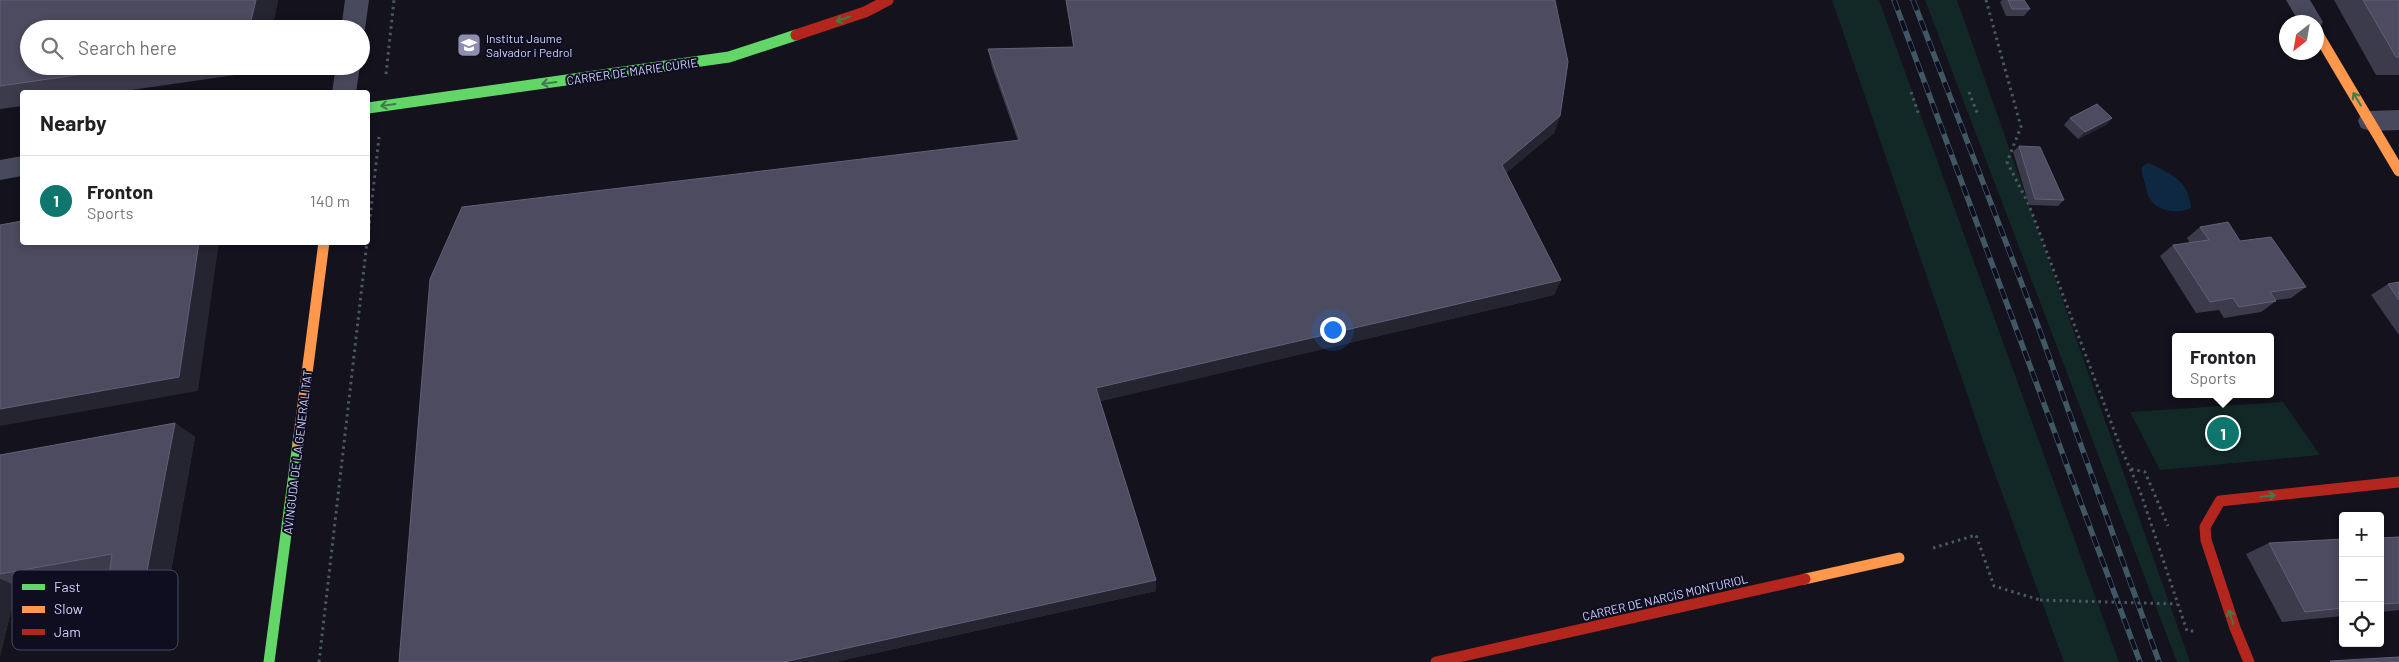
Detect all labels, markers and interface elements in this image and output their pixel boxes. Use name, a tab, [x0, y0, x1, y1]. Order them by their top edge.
one-way arrow	[836, 15, 852, 25]
north arrow	[2279, 15, 2324, 60]
search box	[20, 20, 370, 75]
place label: Institut Jaume Salvador i Pedrol	[486, 31, 572, 59]
school or university icon: Institut Jaume Salvador i Pedrol	[456, 32, 482, 58]
icon: search	[38, 34, 66, 62]
text: Search here	[78, 36, 177, 59]
street label: CARRER DE MARIE CURIE	[566, 55, 698, 87]
one-way arrow	[541, 78, 557, 88]
one-way arrow	[2352, 92, 2362, 106]
one-way arrow	[380, 100, 396, 110]
text: Nearby	[40, 110, 106, 135]
text: Fronton	[87, 180, 153, 203]
text: 1	[53, 191, 59, 210]
text: 140 m	[310, 191, 350, 210]
text: Sports	[87, 203, 133, 222]
your location	[1320, 317, 1346, 343]
popup	[2172, 333, 2274, 398]
text: Fronton	[2190, 345, 2256, 368]
text: Sports	[2190, 368, 2236, 387]
street label: AVINGUDA DE LA GENERALITAT	[280, 369, 314, 535]
pin: 1	[2207, 414, 2239, 452]
one-way arrow	[2260, 491, 2276, 501]
map controls	[2339, 512, 2384, 647]
button: +	[2339, 512, 2384, 557]
button: −	[2339, 557, 2384, 602]
legend	[12, 570, 178, 650]
street label: CARRER DE NARCÍS MONTURIOL	[1581, 571, 1749, 623]
text: Fast	[54, 578, 80, 595]
text: Slow	[54, 600, 83, 617]
button: locate	[2339, 602, 2384, 647]
one-way arrow	[2226, 609, 2235, 625]
text: Jam	[54, 623, 81, 640]

